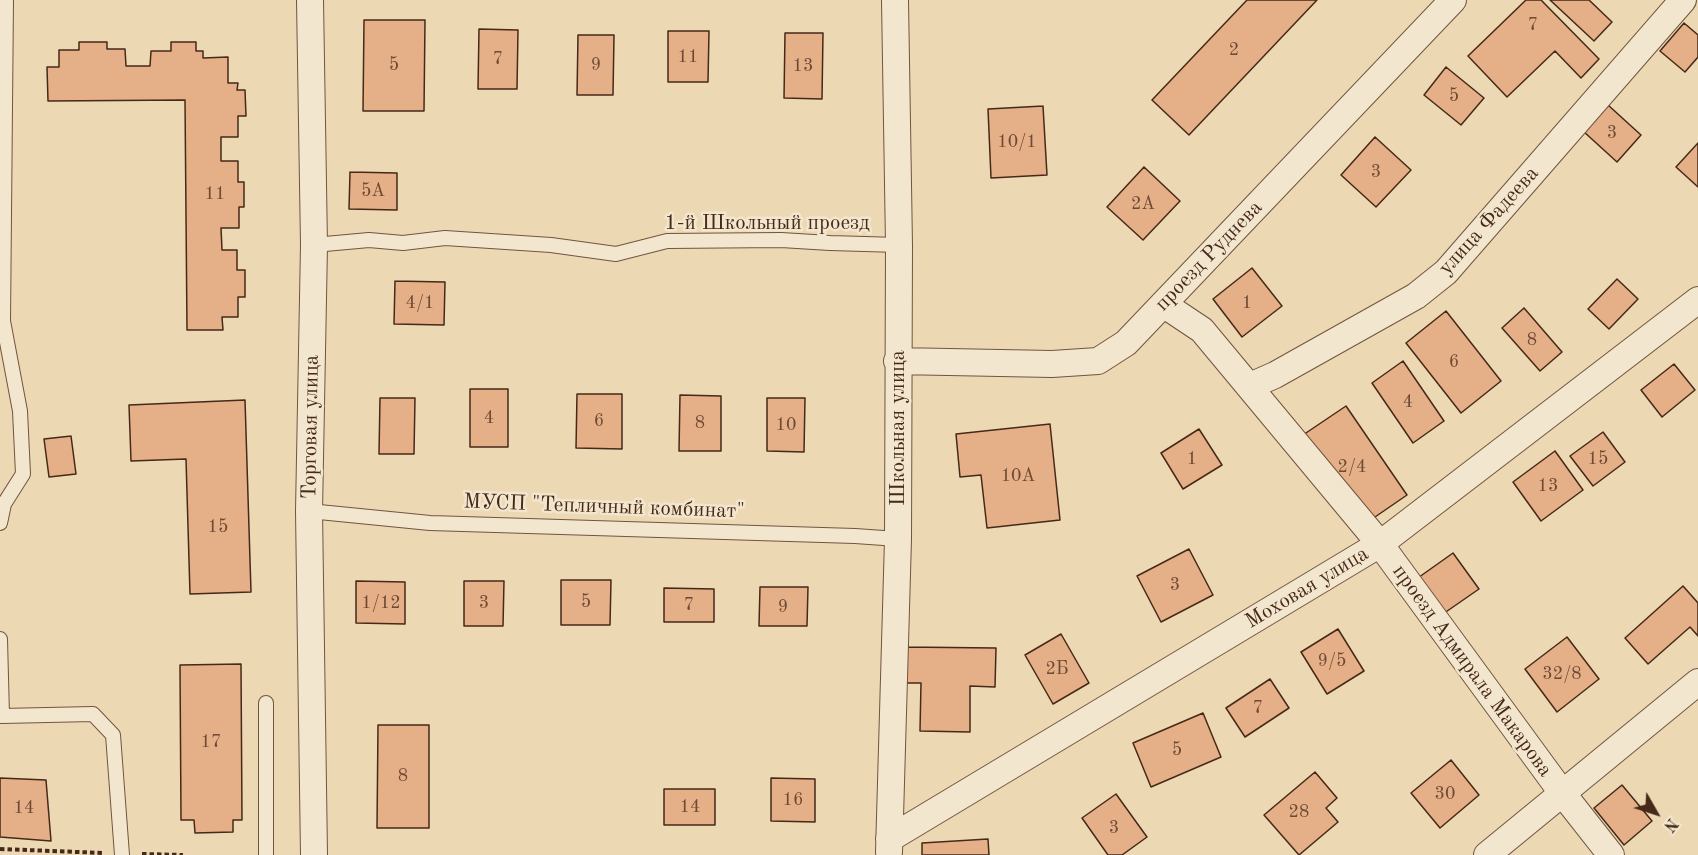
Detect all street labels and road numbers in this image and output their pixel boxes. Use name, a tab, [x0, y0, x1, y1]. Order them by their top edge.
street label: улица Фадеева	[1434, 161, 1544, 281]
street label: проезд Руднева	[1150, 195, 1268, 317]
street label: 1-й Школьный проезд	[665, 210, 869, 236]
street label: Школьная улица	[885, 350, 911, 506]
street label: Торговая улица	[297, 355, 325, 499]
street label: МУСП "Тепличный комбинат"	[463, 489, 745, 525]
street label: Моховая улица	[1241, 541, 1373, 635]
street label: проезд Адмирала Макарова	[1387, 560, 1557, 782]

